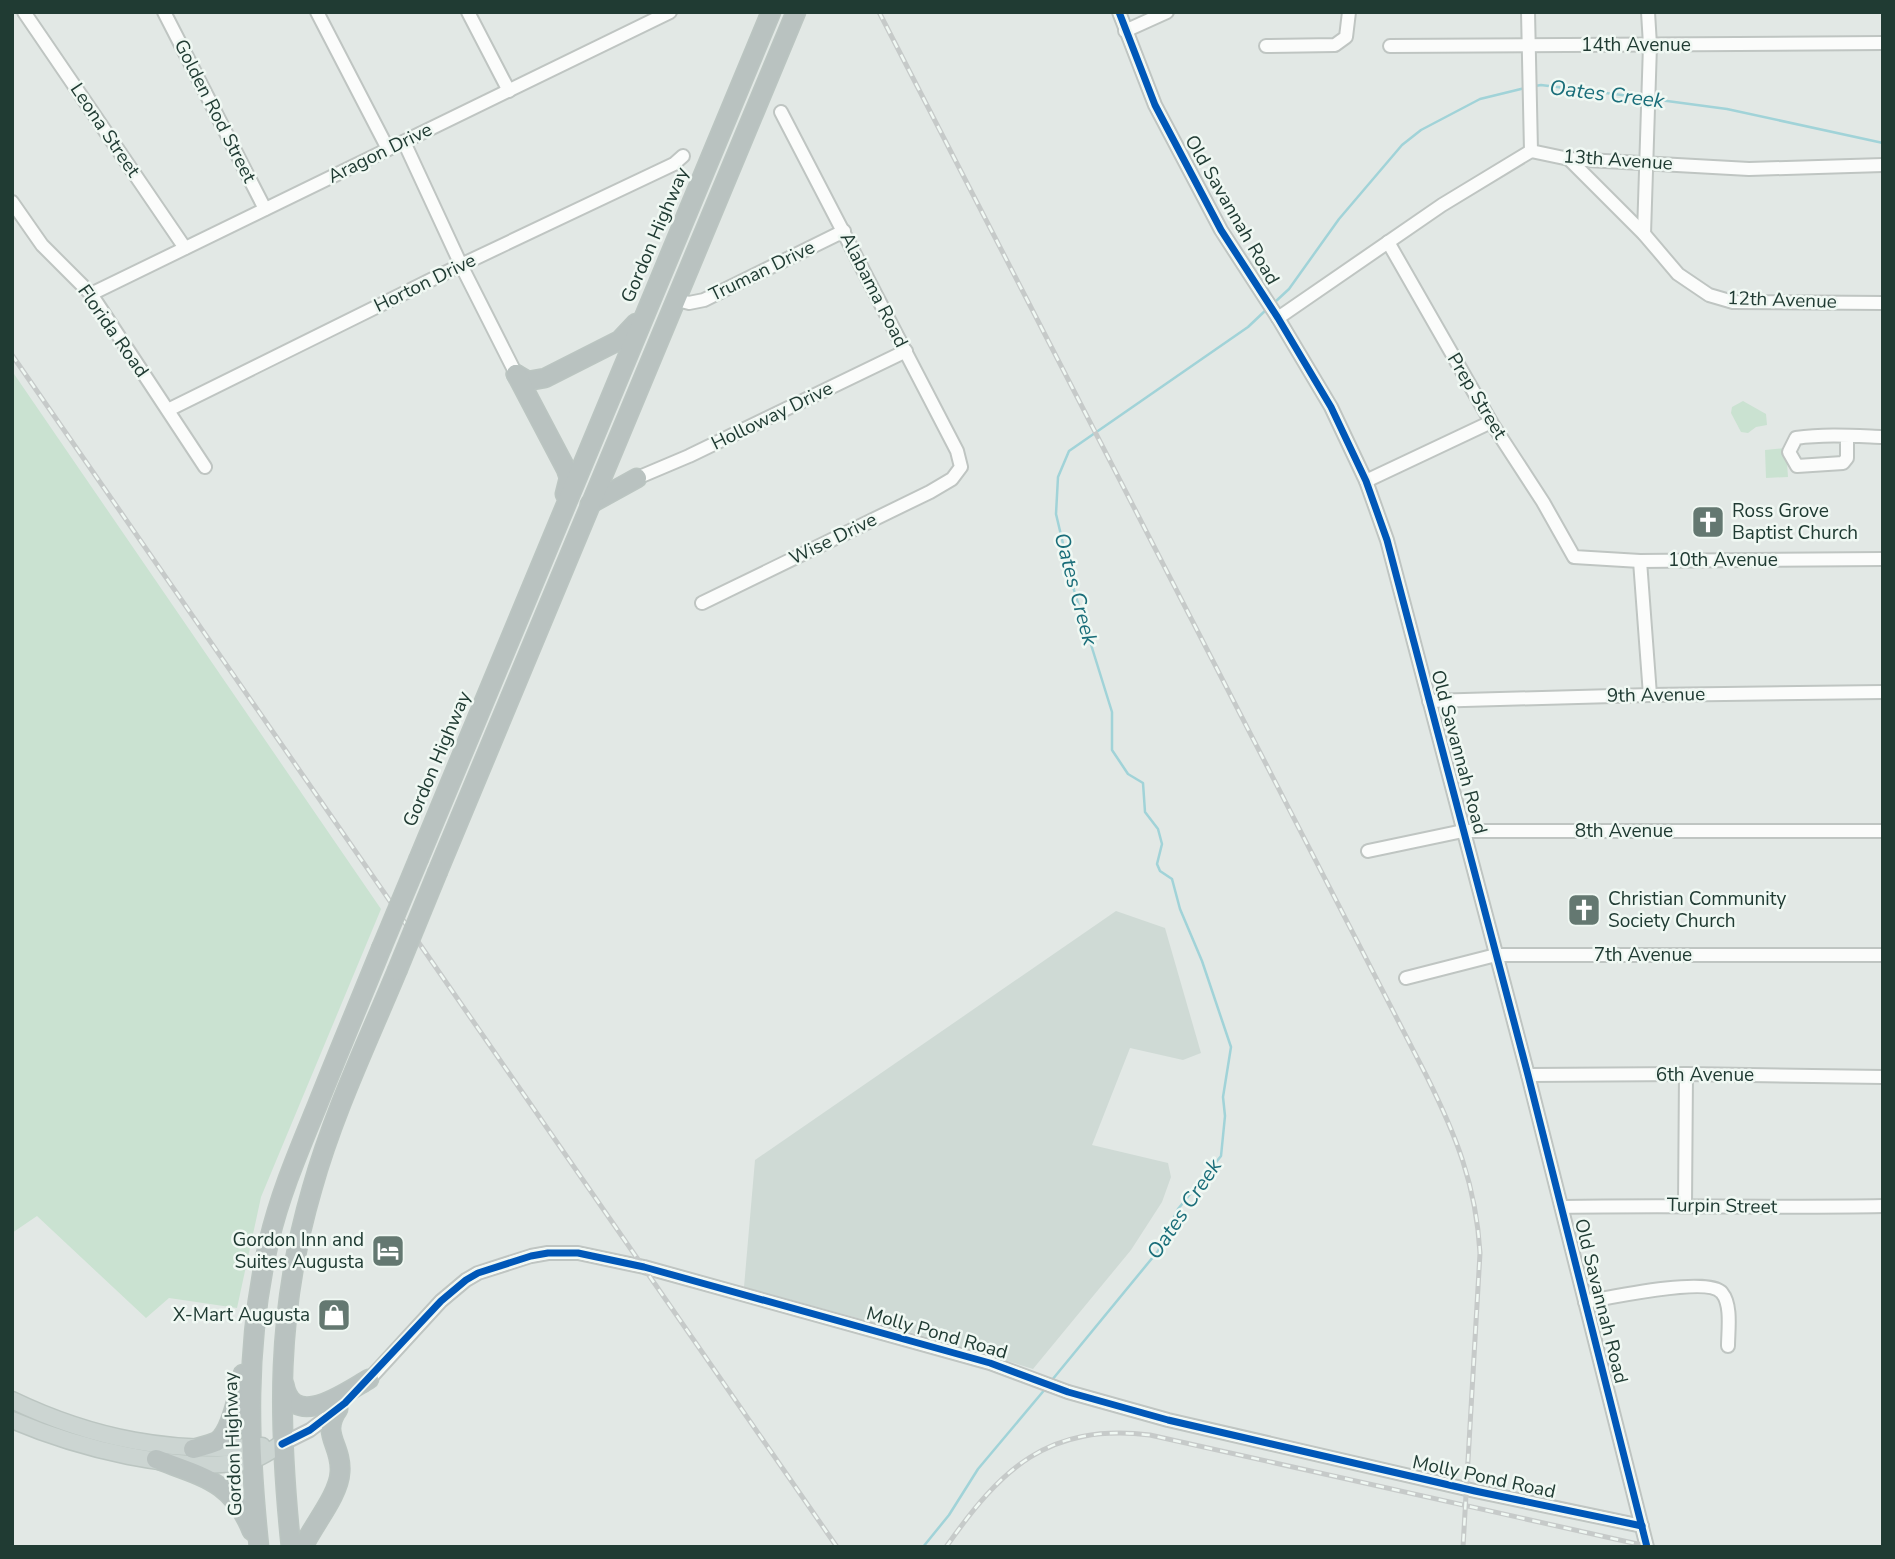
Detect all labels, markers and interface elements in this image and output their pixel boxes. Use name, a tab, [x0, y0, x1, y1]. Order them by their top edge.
street label: 14th Avenue	[1581, 32, 1691, 58]
street label: Golden Rod Street	[168, 35, 263, 187]
water label: Oates Creek	[1548, 73, 1667, 115]
street label: Leona Street	[64, 78, 146, 183]
street label: Aragon Drive	[323, 117, 437, 189]
street label: Old Savannah Road	[1179, 130, 1285, 290]
street label: 13th Avenue	[1562, 143, 1674, 177]
street label: Gordon Highway	[615, 163, 695, 307]
street label: Alabama Road	[834, 228, 914, 352]
street label: Truman Drive	[705, 234, 819, 308]
street label: Horton Drive	[370, 247, 480, 319]
street label: Florida Road	[71, 279, 155, 383]
street label: 12th Avenue	[1727, 285, 1837, 315]
street label: Prep Street	[1441, 348, 1513, 444]
street label: Holloway Drive	[707, 375, 837, 457]
place label: Ross Grove Baptist Church	[1732, 498, 1858, 546]
church icon: Ross Grove Baptist Church	[1689, 503, 1727, 541]
street label: Wise Drive	[785, 507, 881, 571]
water label: Oates Creek	[1048, 530, 1105, 649]
street label: 10th Avenue	[1668, 547, 1778, 573]
street label: Old Savannah Road	[1425, 667, 1493, 837]
street label: 9th Avenue	[1607, 681, 1705, 709]
street label: Gordon Highway	[397, 687, 477, 831]
street label: 8th Avenue	[1575, 818, 1673, 844]
place label: Christian Community Society Church	[1608, 886, 1786, 934]
church icon: Christian Community Society Church	[1565, 891, 1603, 929]
street label: 7th Avenue	[1594, 942, 1692, 968]
street label: 6th Avenue	[1656, 1062, 1754, 1088]
water label: Oates Creek	[1140, 1153, 1228, 1265]
street label: Turpin Street	[1667, 1192, 1778, 1220]
street label: Old Savannah Road	[1568, 1216, 1634, 1386]
place label: Gordon Inn and Suites Augusta	[232, 1227, 364, 1275]
hotel icon: Gordon Inn and Suites Augusta	[369, 1232, 407, 1270]
shop icon: X-Mart Augusta	[315, 1296, 353, 1334]
street label: Molly Pond Road	[863, 1300, 1011, 1366]
place label: X-Mart Augusta	[173, 1302, 310, 1328]
street label: Gordon Highway	[217, 1371, 249, 1517]
street label: Molly Pond Road	[1410, 1449, 1558, 1505]

